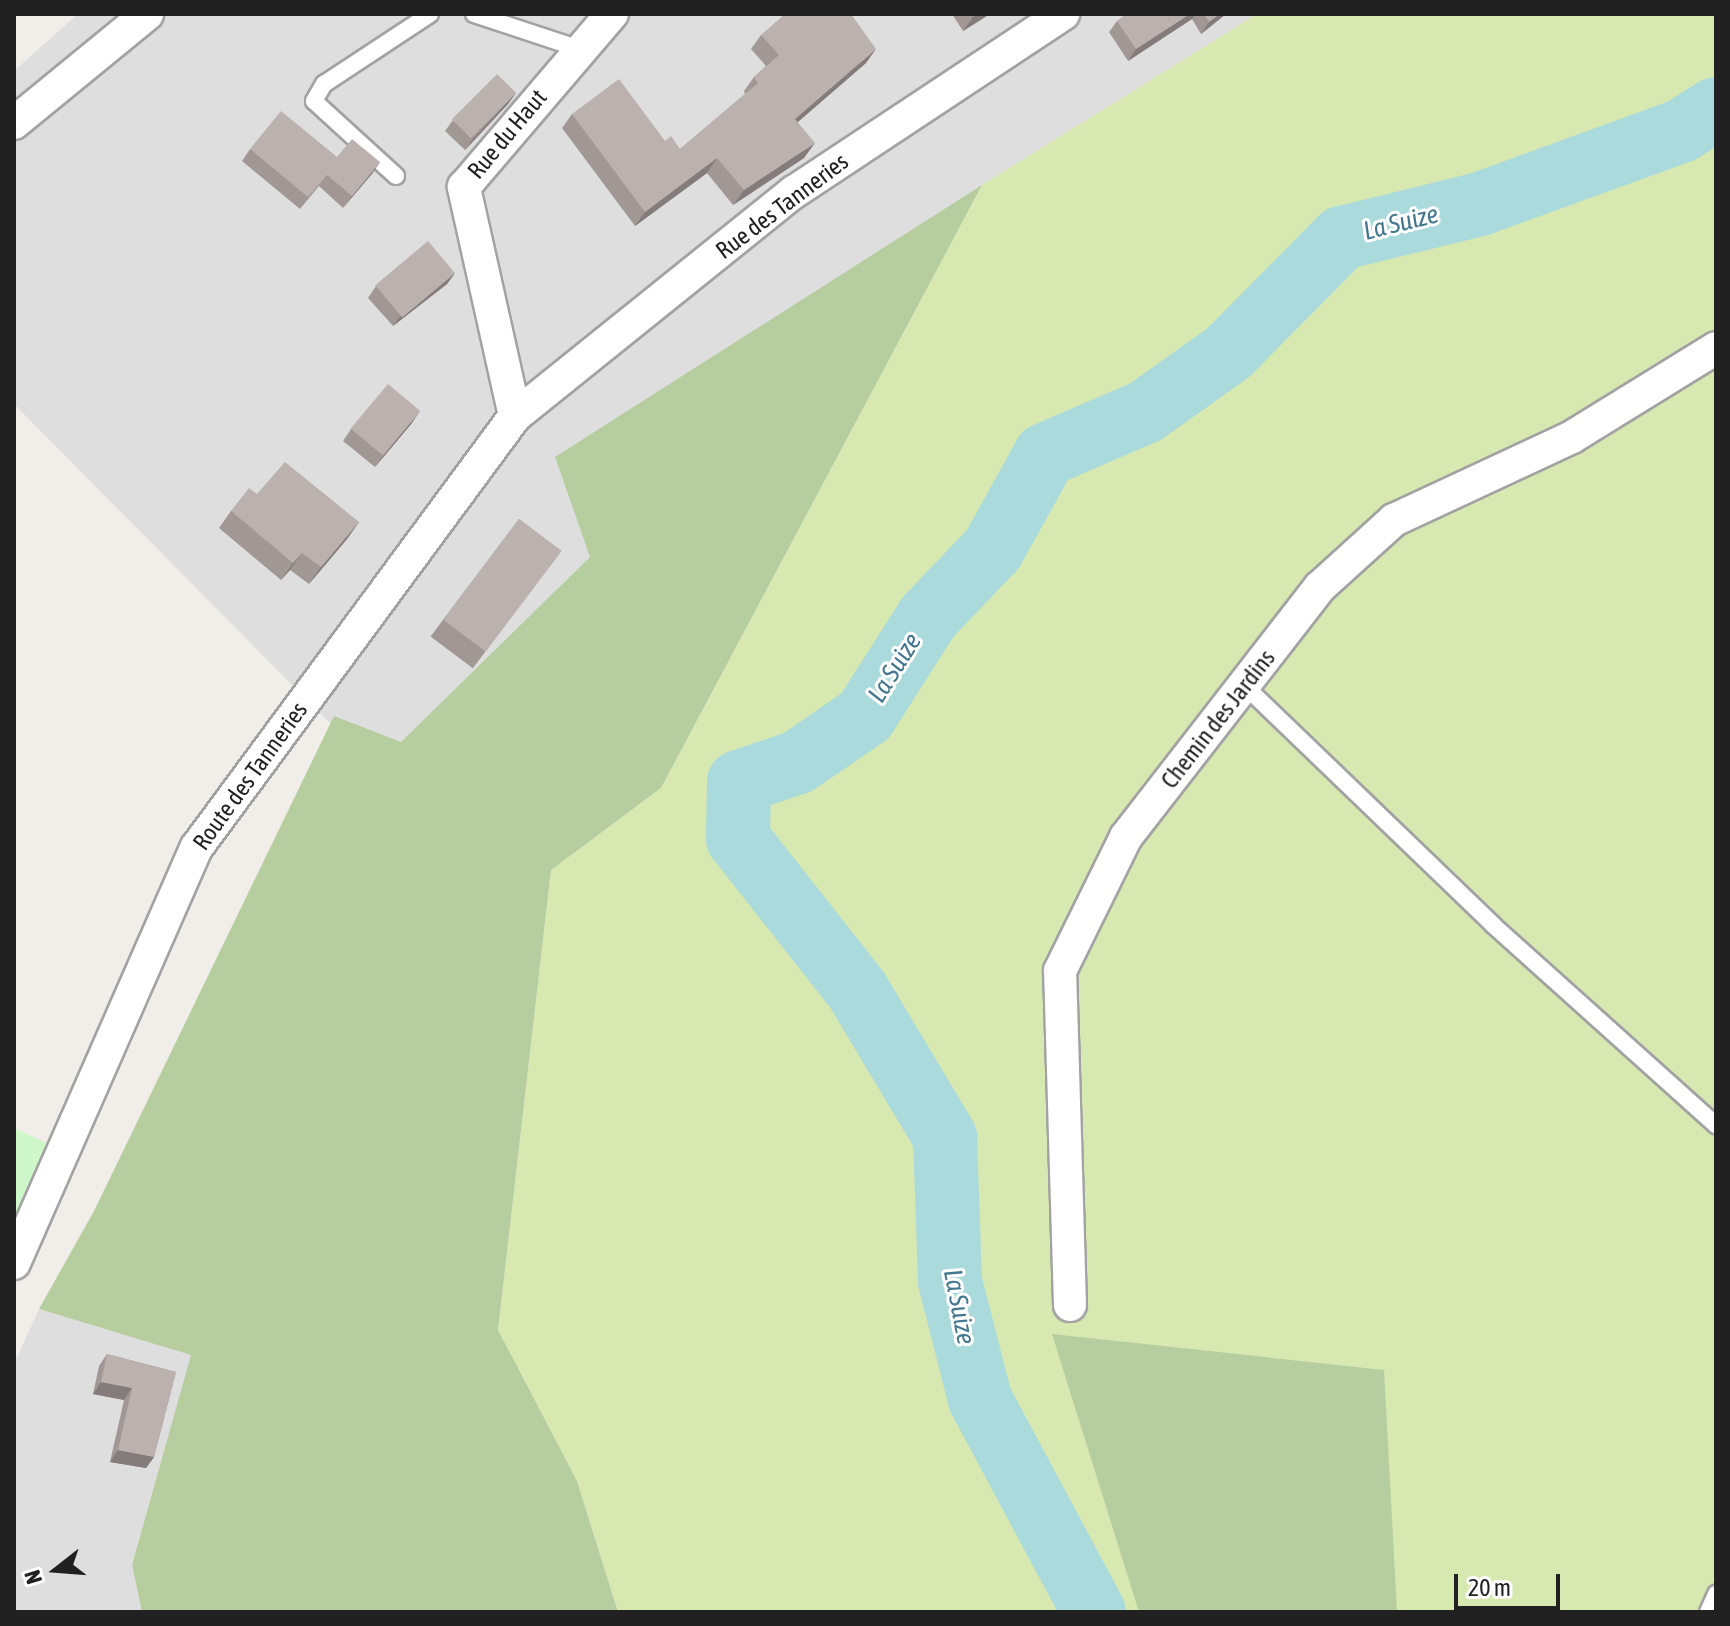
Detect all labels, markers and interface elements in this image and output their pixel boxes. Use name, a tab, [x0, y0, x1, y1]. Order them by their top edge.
street label: Rue du Haut	[461, 84, 553, 184]
street label: Rue des Tanneries	[710, 147, 854, 265]
water label: La Suize	[1360, 199, 1442, 247]
water label: La Suize	[862, 627, 928, 709]
street label: Chemin des Jardins	[1155, 644, 1281, 794]
street label: Route des Tanneries	[187, 696, 313, 856]
water label: La Suize	[936, 1267, 982, 1347]
north arrow	[16, 1530, 96, 1610]
scale bar	[1458, 1558, 1564, 1608]
text: N	[19, 1567, 47, 1587]
text: 20 m	[1468, 1574, 1511, 1601]

